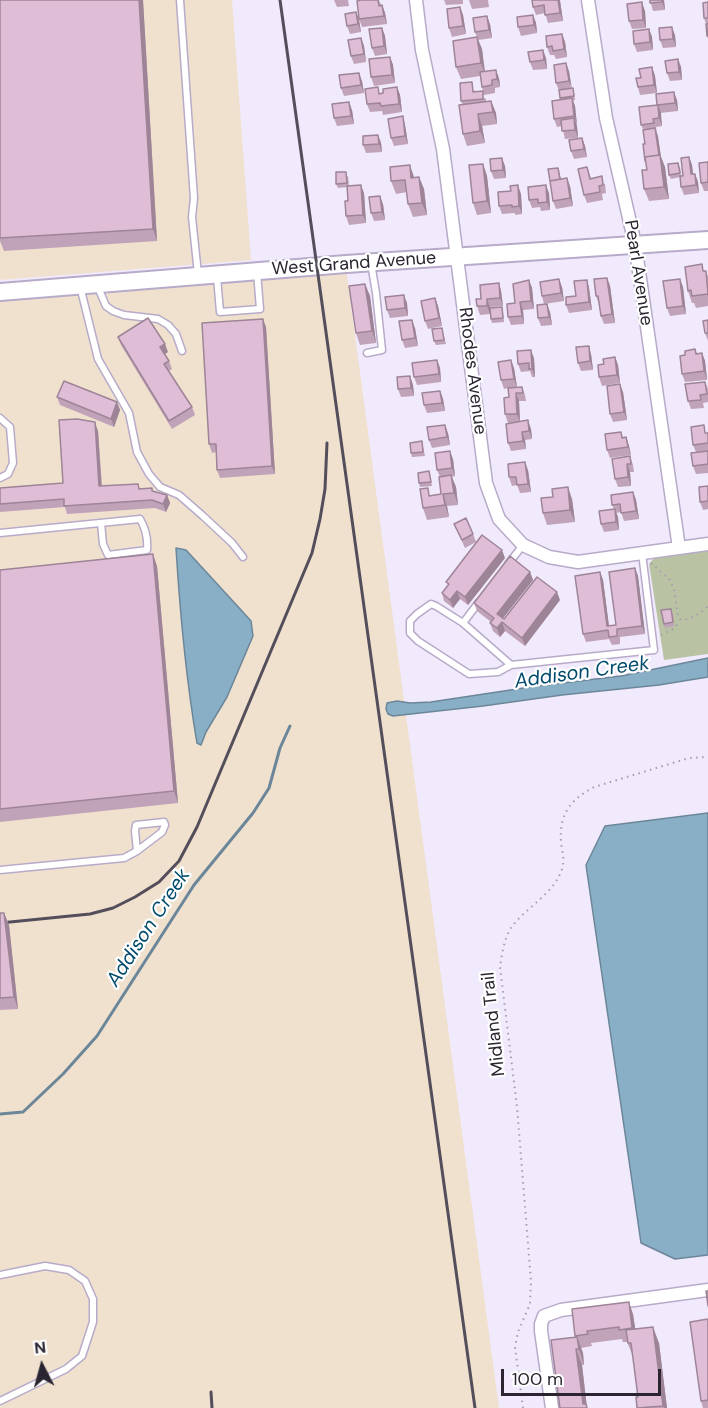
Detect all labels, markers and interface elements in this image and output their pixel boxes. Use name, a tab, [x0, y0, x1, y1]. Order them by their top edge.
street label: Pearl Avenue	[619, 219, 657, 327]
street label: West Grand Avenue	[271, 247, 437, 281]
street label: Rhodes Avenue	[453, 306, 491, 436]
water label: Addison Creek	[513, 652, 651, 694]
water label: Addison Creek	[102, 864, 196, 992]
street label: Midland Trail	[478, 971, 510, 1077]
north arrow	[12, 1336, 72, 1396]
text: N	[33, 1337, 47, 1359]
scale bar	[504, 1357, 664, 1395]
text: 100 m	[512, 1367, 563, 1391]

